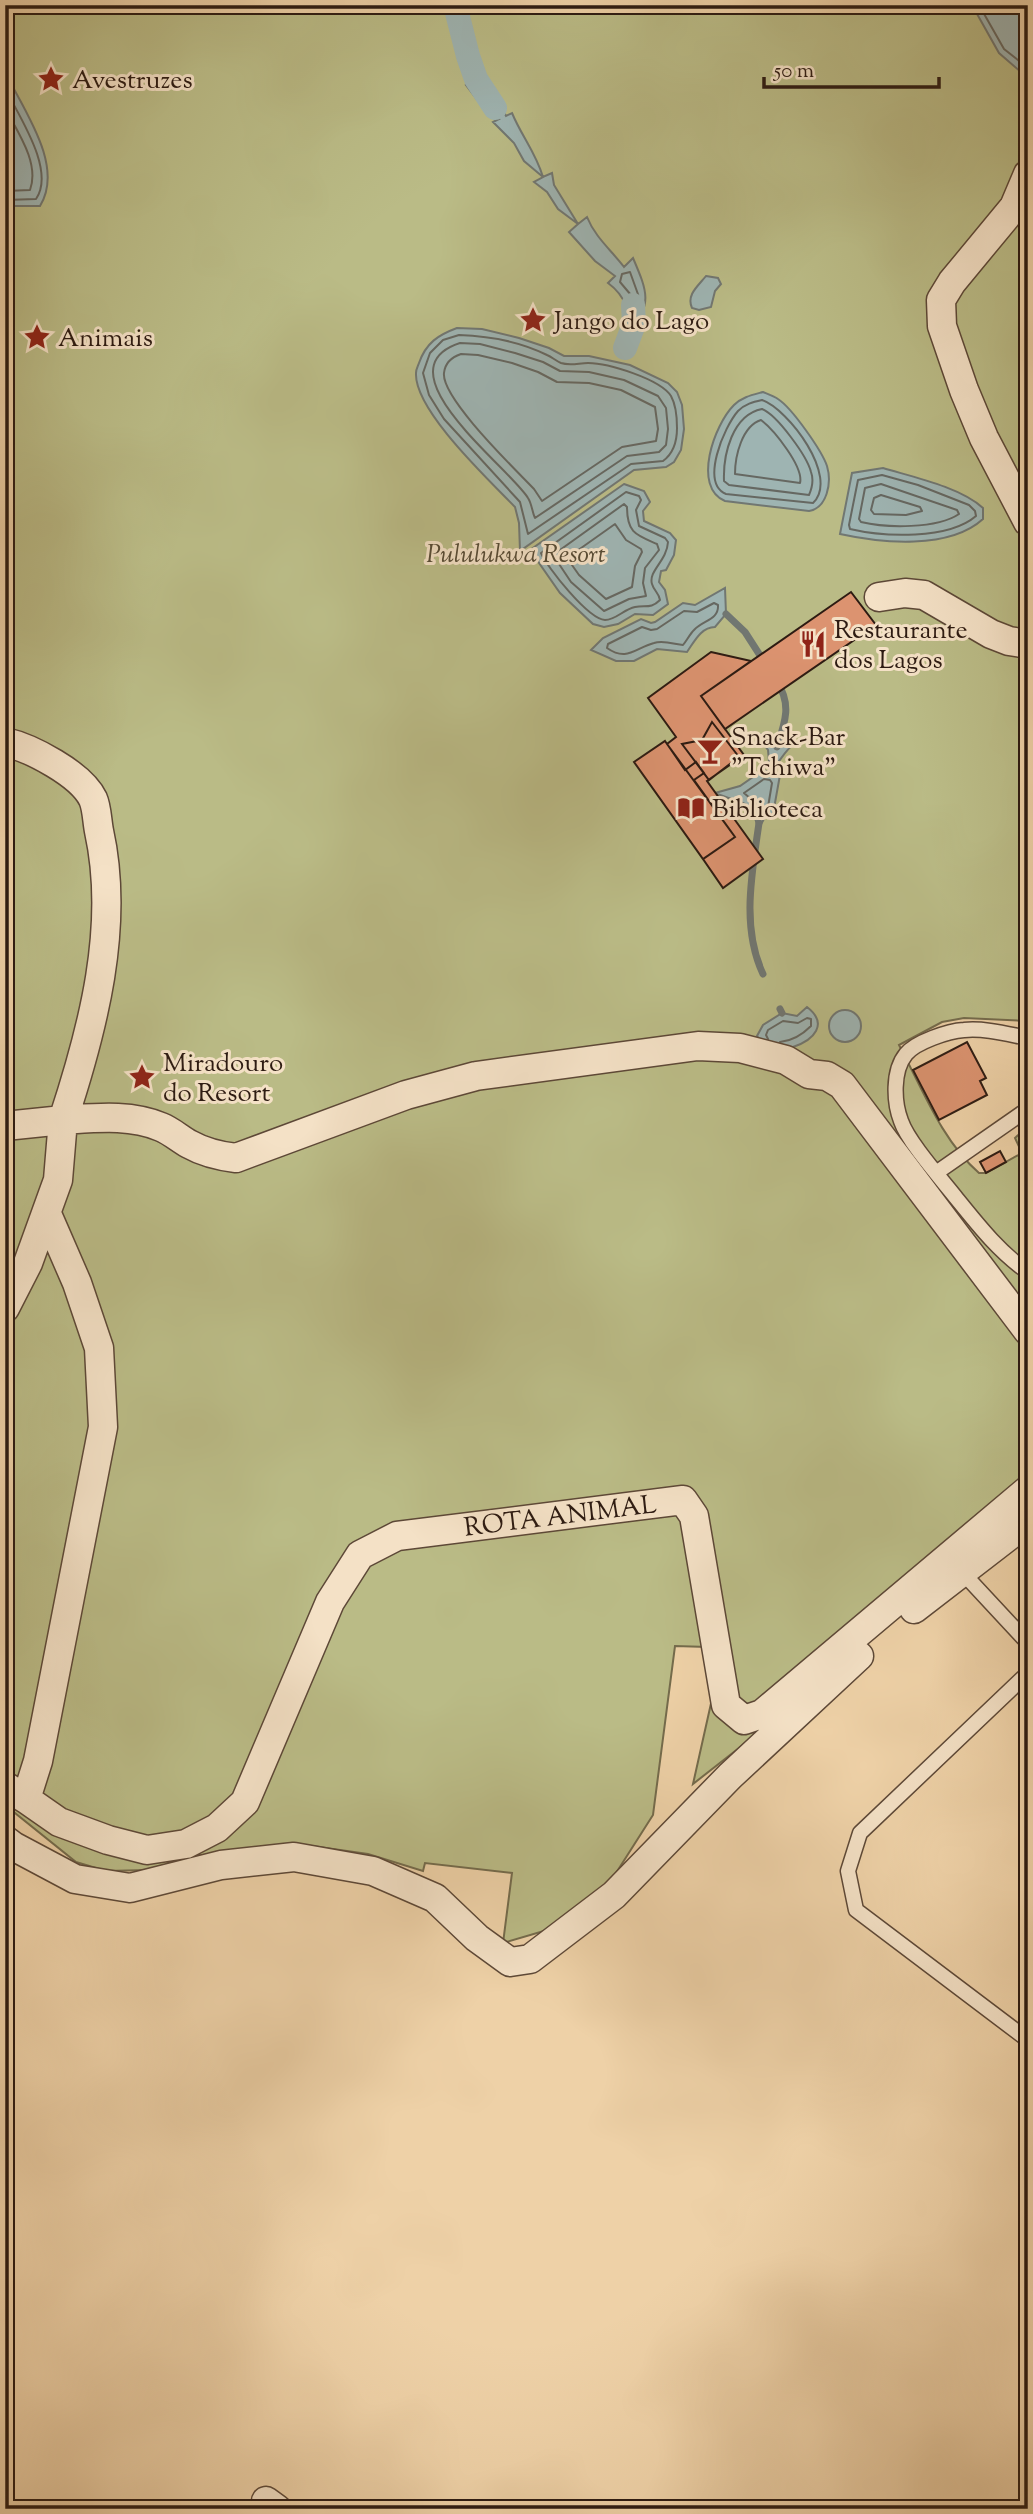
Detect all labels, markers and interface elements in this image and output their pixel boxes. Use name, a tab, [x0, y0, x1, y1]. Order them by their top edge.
scale bar	[764, 46, 939, 90]
text: 50 m	[773, 57, 814, 87]
place label: Avestruzes	[72, 63, 193, 100]
place icon: Avestruzes	[36, 64, 66, 94]
place label: Jango do Lago	[552, 304, 709, 341]
place icon: Jango do Lago	[518, 305, 548, 335]
place label: Animais	[58, 321, 153, 358]
place icon: Animais	[22, 322, 52, 352]
park label: Pululukwa Resort	[426, 537, 606, 574]
place label: Restaurante dos Lagos	[834, 613, 968, 680]
restaurant icon: Restaurante dos Lagos	[798, 629, 828, 659]
place label: Snack-Bar "Tchiwa"	[731, 720, 846, 787]
bar icon: Snack-Bar "Tchiwa"	[695, 736, 725, 766]
place label: Biblioteca	[712, 792, 823, 829]
library icon: Biblioteca	[676, 793, 706, 823]
place label: Miradouro do Resort	[163, 1046, 283, 1113]
place icon: Miradouro do Resort	[127, 1062, 157, 1092]
street label: ROTA ANIMAL	[462, 1487, 659, 1548]

